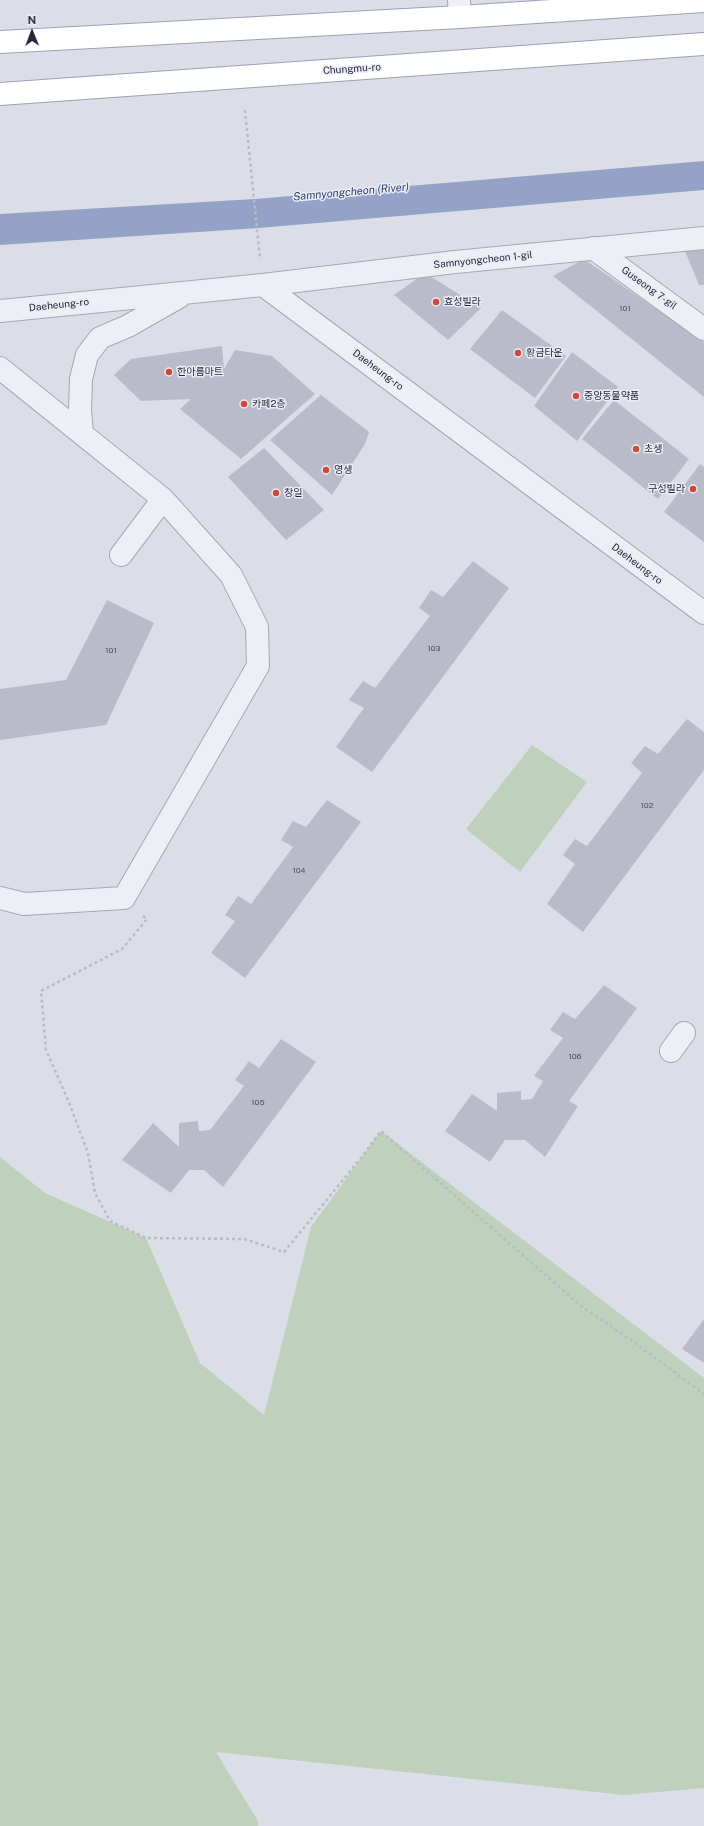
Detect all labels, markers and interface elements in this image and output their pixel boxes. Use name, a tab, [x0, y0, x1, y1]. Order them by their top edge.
north arrow	[12, 12, 52, 52]
text: N	[27, 14, 36, 26]
street label: Chungmu-ro	[323, 61, 381, 77]
water label: Samnyongcheon (River)	[293, 180, 409, 204]
street label: Samnyongcheon 1-gil	[433, 249, 533, 271]
street label: Guseong 7-gil	[619, 264, 679, 312]
street label: Daeheung-ro	[28, 296, 90, 314]
place label: 효성빌라	[444, 296, 481, 308]
marker: 효성빌라	[431, 297, 441, 307]
house number: 101	[619, 304, 631, 314]
street label: Daeheung-ro	[350, 347, 406, 393]
place label: 황금타운	[526, 347, 563, 359]
marker: 황금타운	[513, 348, 523, 358]
place label: 한아름마트	[177, 366, 223, 378]
marker: 한아름마트	[164, 367, 174, 377]
place label: 중앙동물약품	[584, 390, 639, 402]
marker: 중앙동물약품	[571, 391, 581, 401]
place label: 카페2층	[252, 398, 286, 410]
marker: 카페2층	[239, 399, 249, 409]
place label: 초생	[644, 443, 662, 455]
marker: 초생	[631, 444, 641, 454]
place label: 영생	[334, 464, 352, 476]
marker: 영생	[321, 465, 331, 475]
place label: 구성빌라	[648, 483, 685, 495]
marker: 구성빌라	[688, 484, 698, 494]
place label: 창일	[284, 487, 302, 499]
marker: 창일	[271, 488, 281, 498]
street label: Daeheung-ro	[609, 541, 665, 587]
house number: 103	[427, 644, 441, 654]
house number: 101	[105, 646, 117, 656]
house number: 102	[641, 801, 653, 811]
house number: 104	[292, 866, 306, 876]
house number: 106	[568, 1052, 582, 1062]
house number: 105	[251, 1098, 265, 1108]

